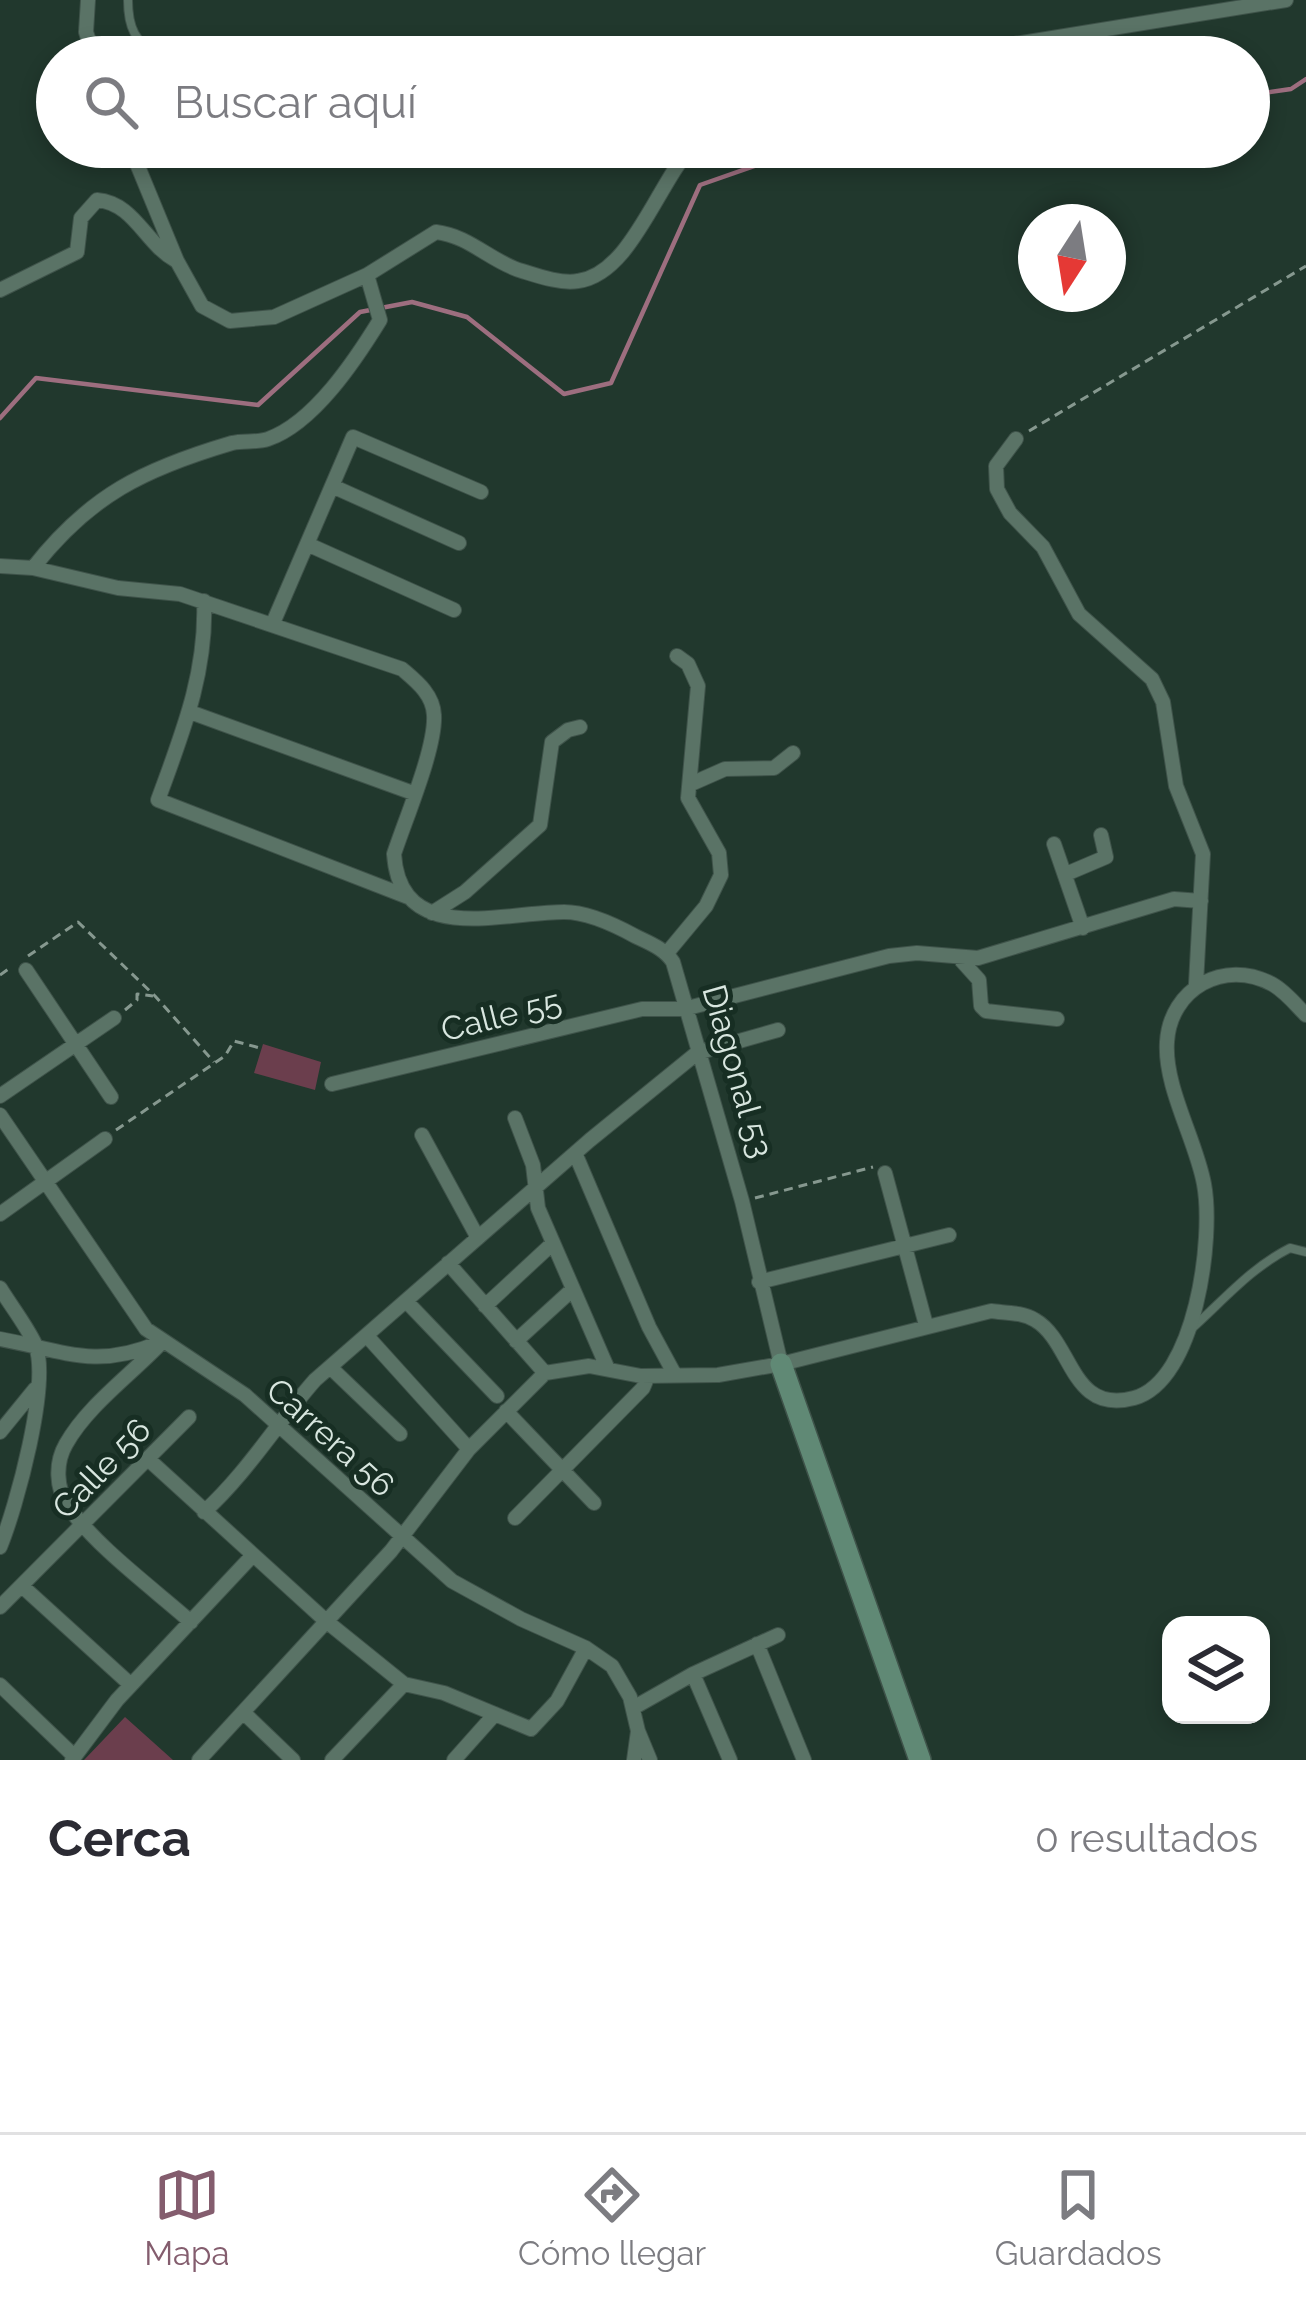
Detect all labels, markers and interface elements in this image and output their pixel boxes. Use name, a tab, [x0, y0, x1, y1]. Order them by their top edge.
search box	[36, 36, 1270, 168]
icon: search	[78, 69, 144, 135]
text: Buscar aquí	[174, 76, 417, 129]
north arrow	[1018, 204, 1126, 312]
street label: Diagonal 53	[694, 980, 781, 1162]
street label: Calle 55	[437, 982, 565, 1049]
street label: Carrera 56	[259, 1370, 403, 1505]
street label: Calle 56	[44, 1410, 159, 1527]
map controls	[1162, 1616, 1270, 1724]
button: layers	[1162, 1616, 1270, 1724]
text: Cerca	[48, 1808, 191, 1868]
text: 0 resultados	[1035, 1815, 1258, 1861]
tab: Mapa	[144, 2162, 229, 2273]
tab: Cómo llegar	[518, 2162, 706, 2273]
tab: Guardados	[995, 2162, 1162, 2273]

